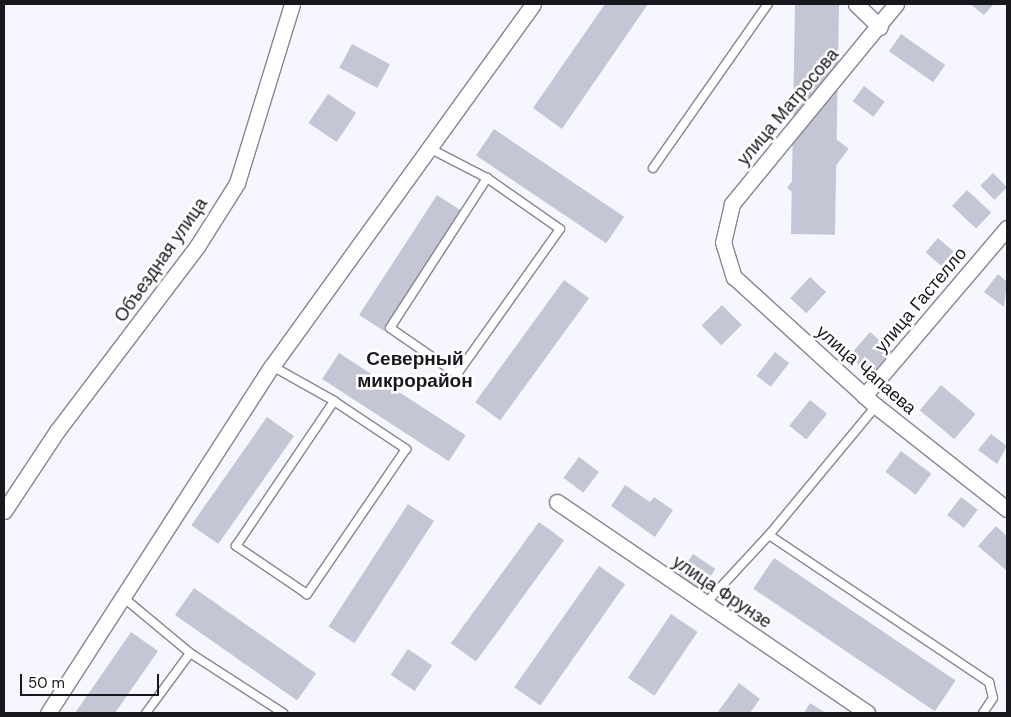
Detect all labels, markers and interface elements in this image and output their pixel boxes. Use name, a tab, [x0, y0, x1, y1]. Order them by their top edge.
street label: улица Матросова	[733, 44, 843, 170]
street label: Объездная улица	[110, 194, 212, 326]
street label: улица Гастелло	[871, 243, 971, 357]
street label: улица Чапаева	[812, 321, 920, 419]
district label: Северный микрорайон	[357, 348, 473, 392]
street label: улица Фрунзе	[668, 551, 776, 633]
scale bar	[22, 664, 161, 696]
text: 50 m	[28, 673, 65, 693]

